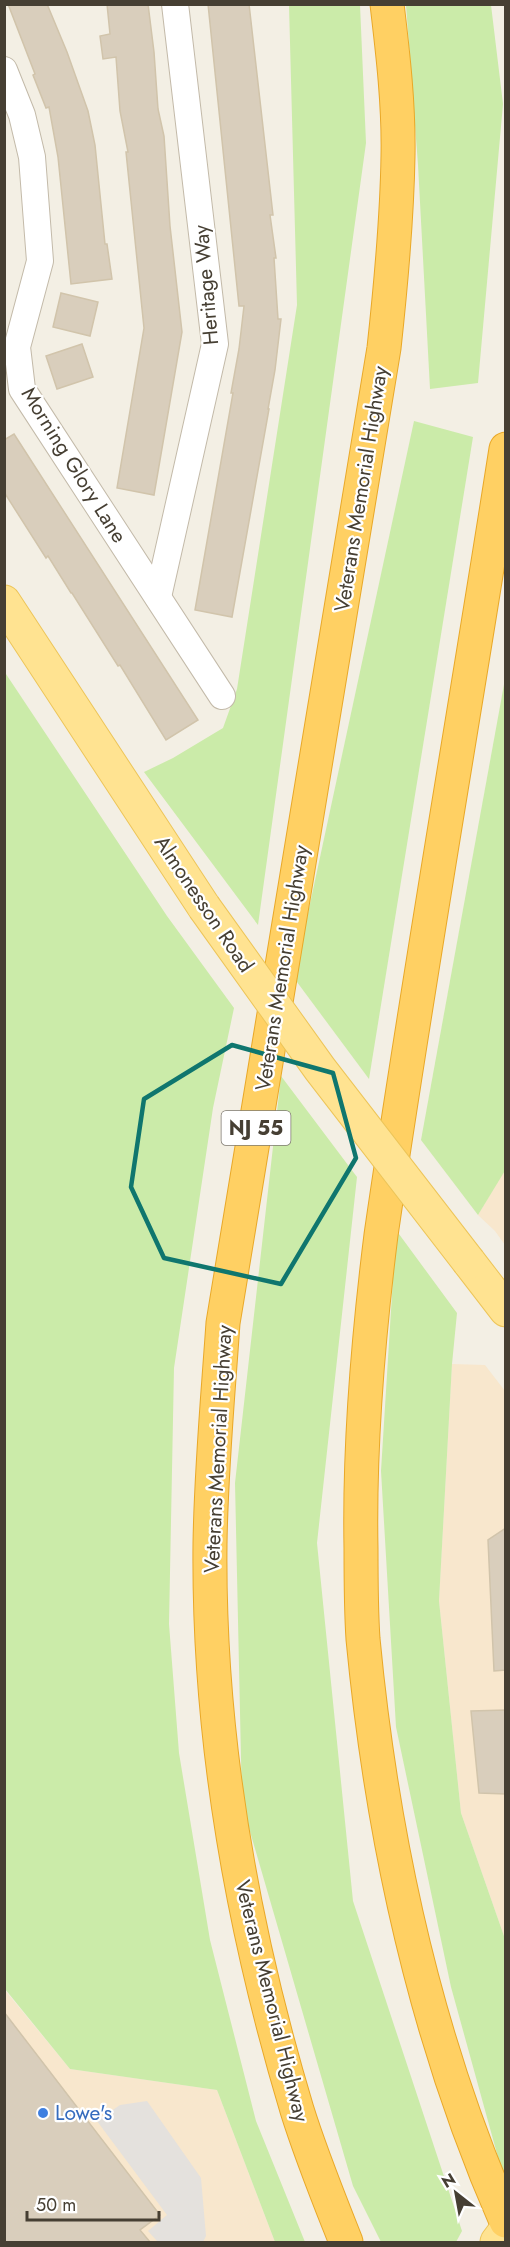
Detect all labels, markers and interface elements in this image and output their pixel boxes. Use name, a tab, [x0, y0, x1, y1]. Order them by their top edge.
street label: Heritage Way	[186, 223, 226, 346]
street label: Veterans Memorial Highway	[327, 363, 395, 614]
street label: Morning Glory Lane	[14, 381, 134, 549]
street label: Almonesson Road	[147, 830, 261, 978]
street label: Veterans Memorial Highway	[248, 842, 316, 1093]
road number: NJ 55	[222, 1111, 290, 1145]
street label: Veterans Memorial Highway	[197, 1323, 240, 1574]
street label: Veterans Memorial Highway	[227, 1877, 317, 2126]
place label: Lowe's	[55, 2098, 112, 2128]
marker: Lowe's	[36, 2106, 50, 2120]
north arrow	[426, 2163, 486, 2223]
text: N	[437, 2167, 460, 2194]
scale bar	[27, 2184, 159, 2222]
text: 50 m	[36, 2192, 76, 2218]

